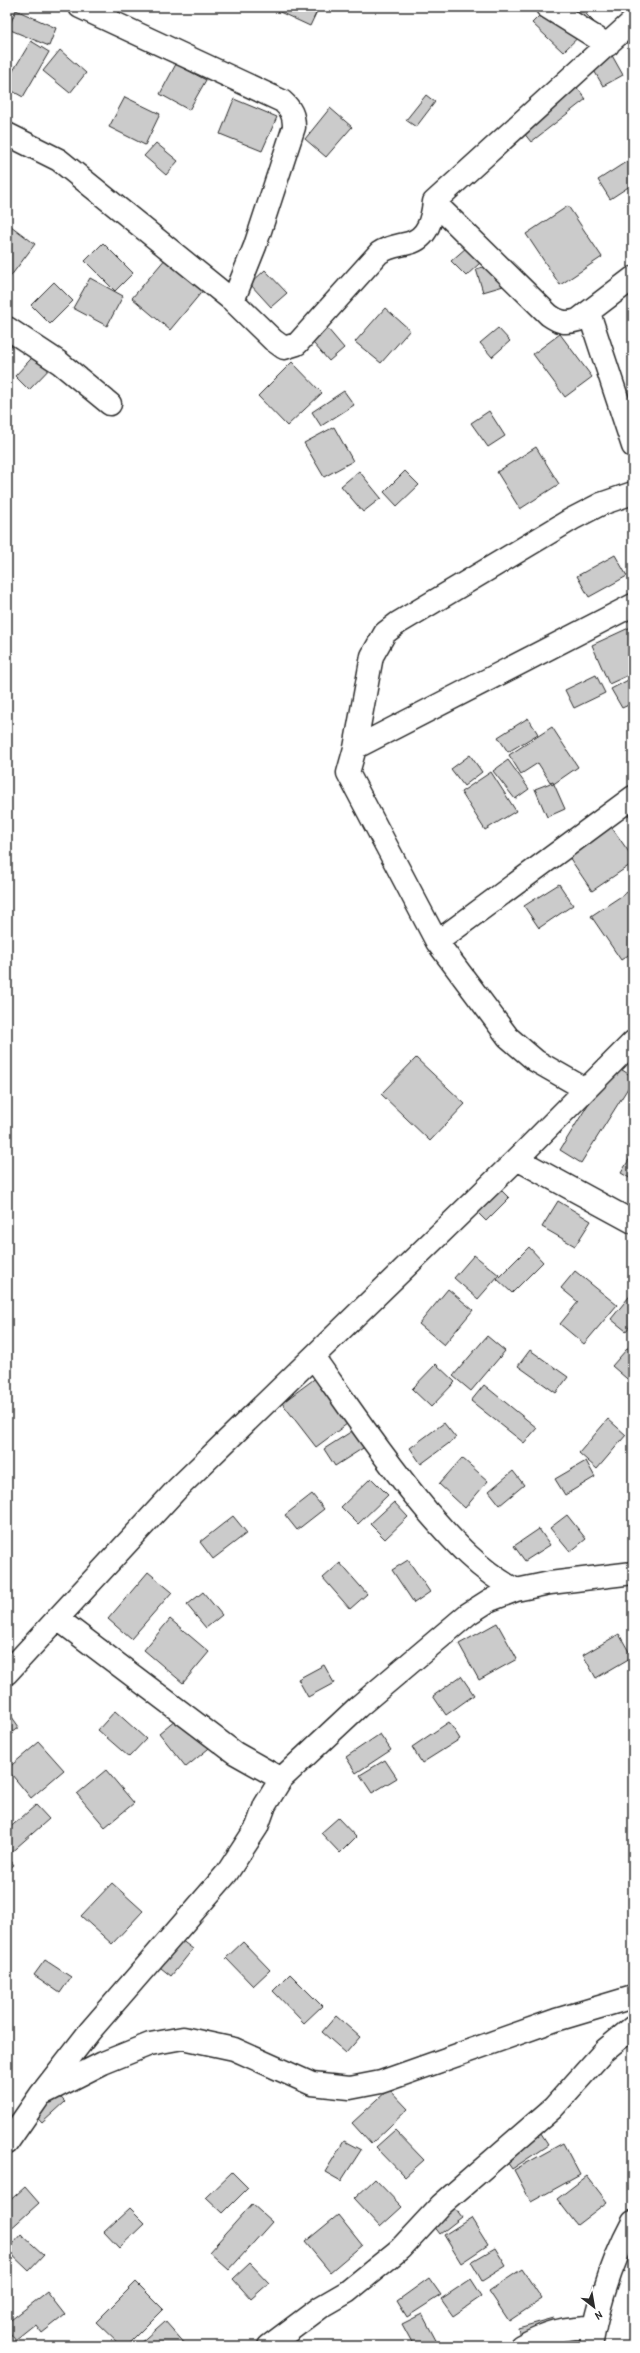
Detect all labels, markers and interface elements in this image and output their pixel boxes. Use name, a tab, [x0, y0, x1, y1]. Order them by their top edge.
north arrow	[574, 2287, 614, 2327]
text: N	[593, 2308, 605, 2323]

